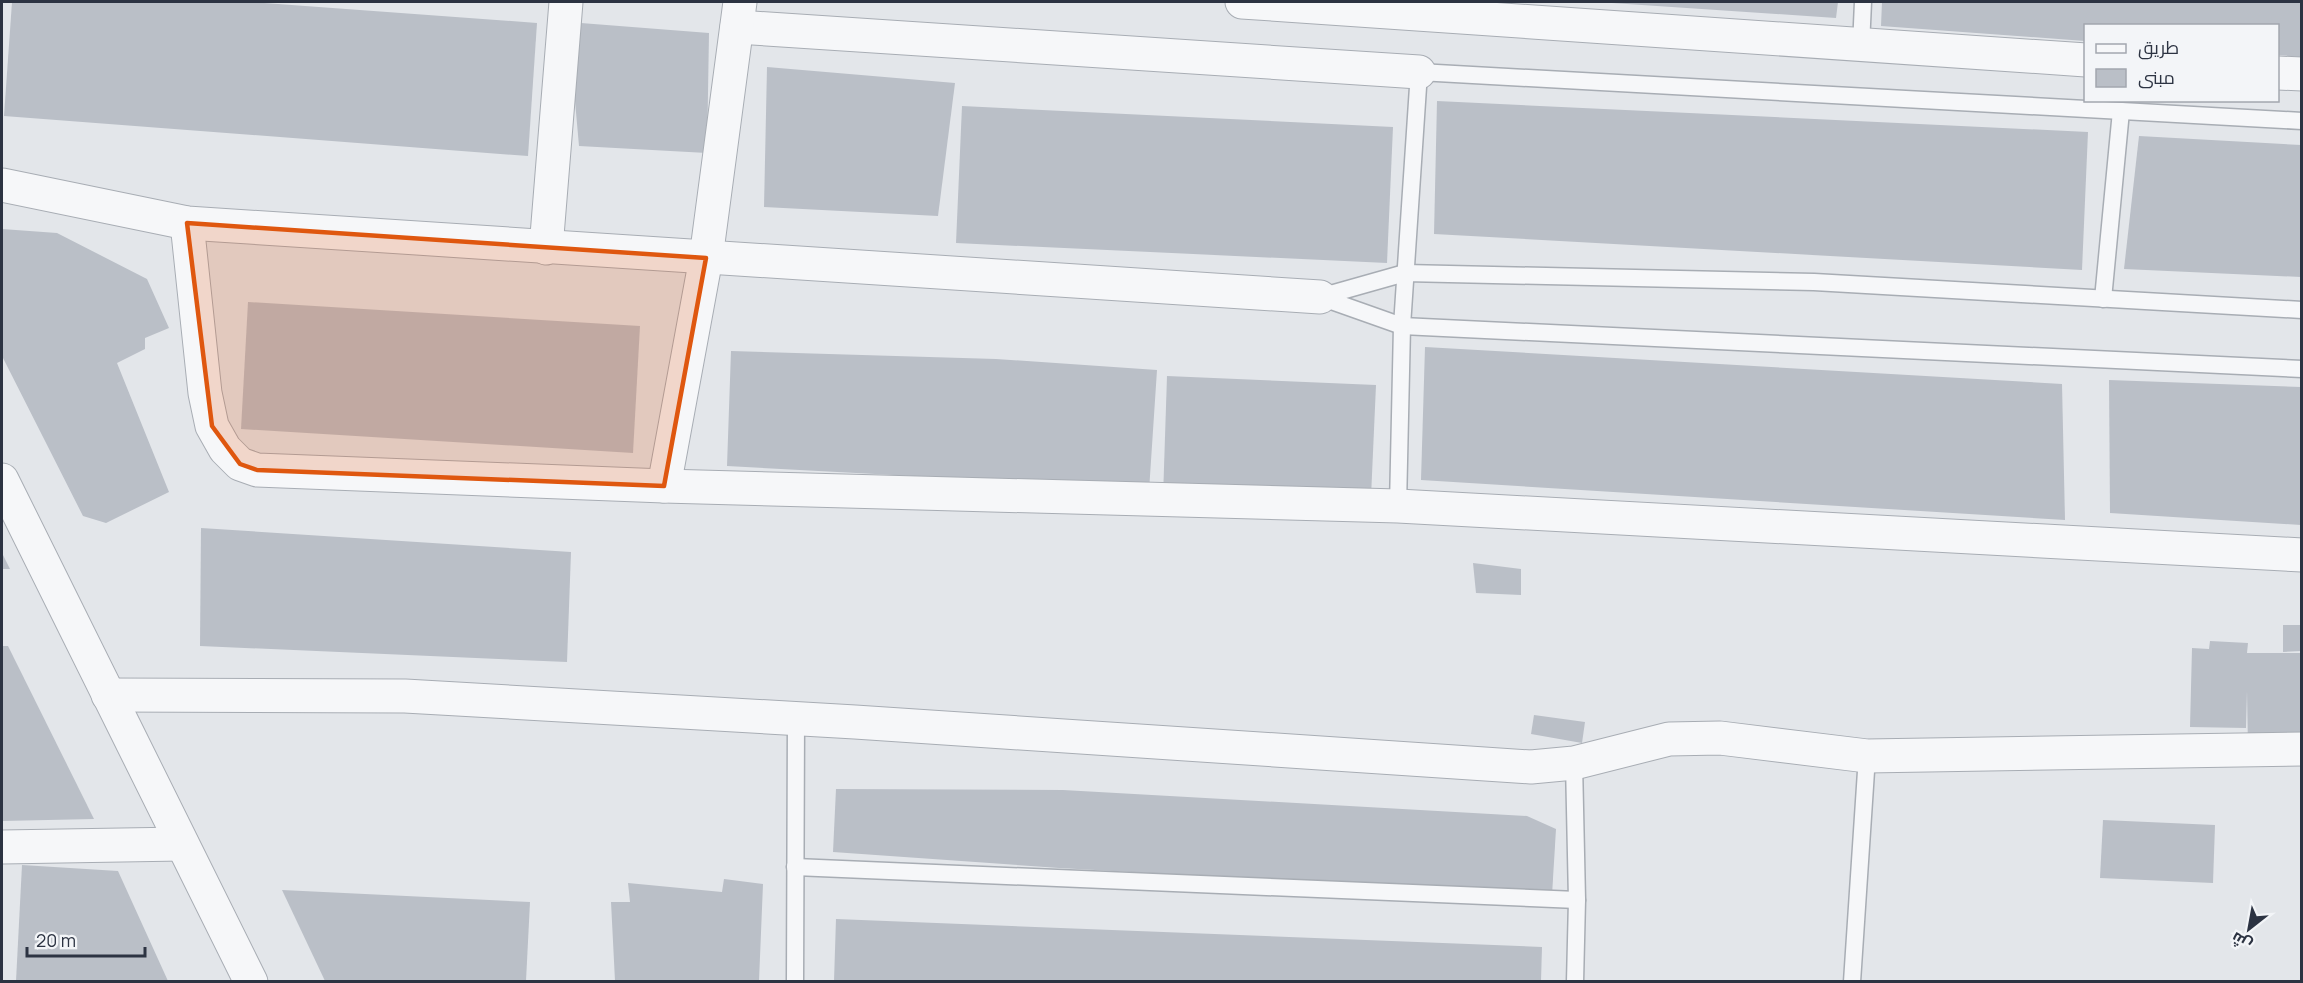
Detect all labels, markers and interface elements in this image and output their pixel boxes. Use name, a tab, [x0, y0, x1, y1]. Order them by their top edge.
legend	[2084, 24, 2279, 102]
text: طريق	[2138, 35, 2179, 60]
text: مبنى	[2138, 65, 2175, 89]
north arrow	[2219, 899, 2279, 959]
scale bar	[27, 920, 146, 958]
text: ش	[2227, 927, 2256, 957]
text: 20 m	[36, 928, 76, 952]

